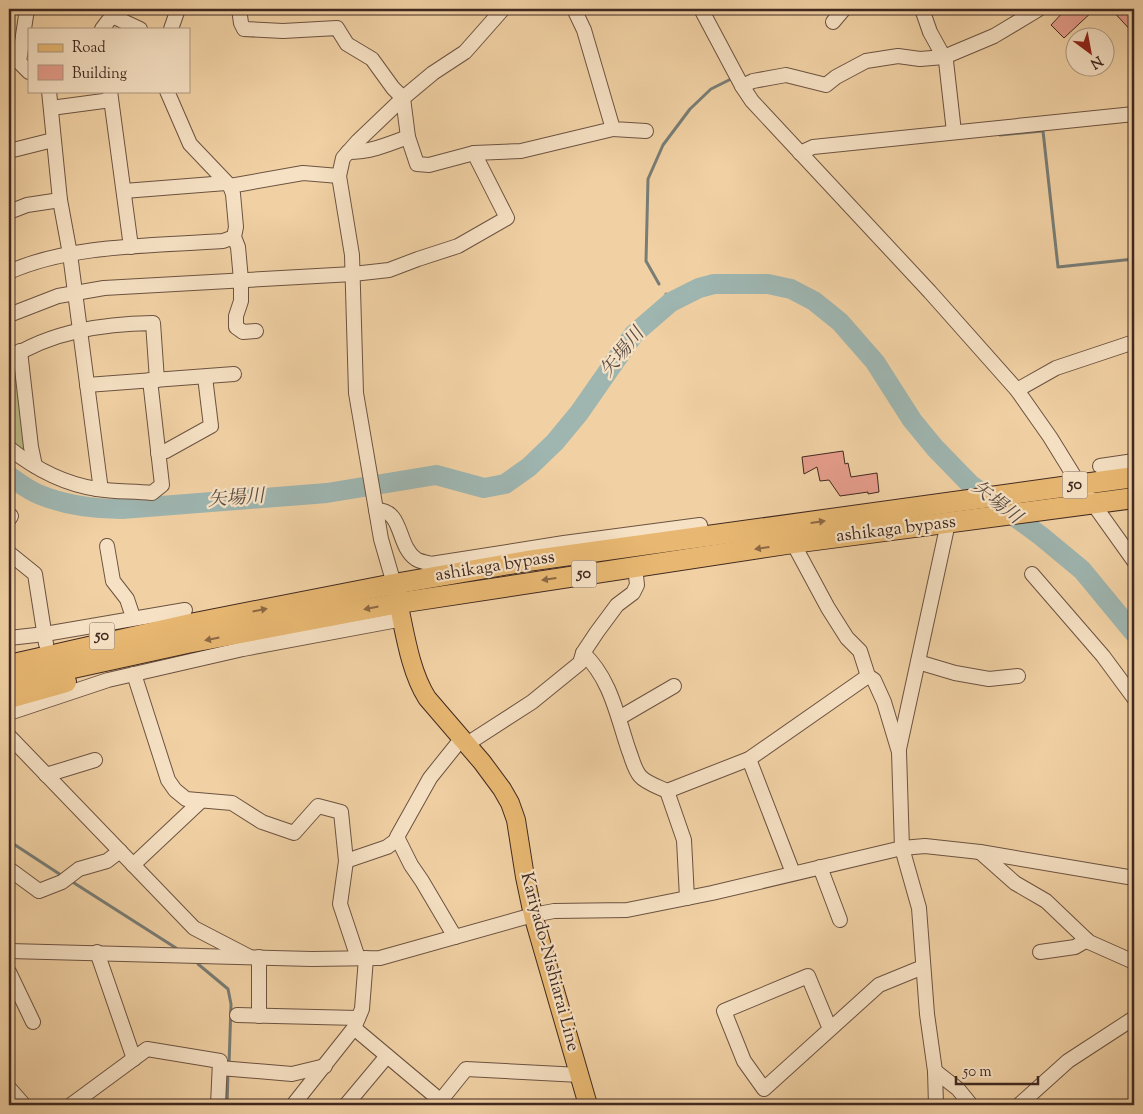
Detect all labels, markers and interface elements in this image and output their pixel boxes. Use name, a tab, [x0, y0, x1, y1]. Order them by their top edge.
legend	[28, 28, 190, 92]
north arrow	[1066, 28, 1116, 78]
text: Road	[72, 38, 106, 59]
text: N	[1086, 50, 1106, 73]
text: Building	[72, 64, 127, 85]
water label: 矢場川	[595, 321, 653, 384]
road number: 50	[1062, 472, 1088, 498]
water label: 矢場川	[965, 475, 1028, 532]
water label: 矢場川	[207, 483, 267, 514]
street label: ashikaga bypass	[835, 510, 957, 550]
one-way arrow	[811, 518, 827, 526]
one-way arrow	[754, 544, 770, 552]
street label: ashikaga bypass	[433, 545, 557, 589]
road number: 50	[572, 560, 596, 588]
one-way arrow	[541, 575, 557, 583]
one-way arrow	[364, 604, 379, 612]
one-way arrow	[253, 606, 268, 614]
road number: 50	[90, 622, 114, 650]
one-way arrow	[203, 635, 219, 643]
street label: Kariyado-Nishiarai Line	[513, 870, 585, 1054]
scale bar	[956, 1054, 1038, 1086]
text: 50 m	[962, 1062, 992, 1083]

